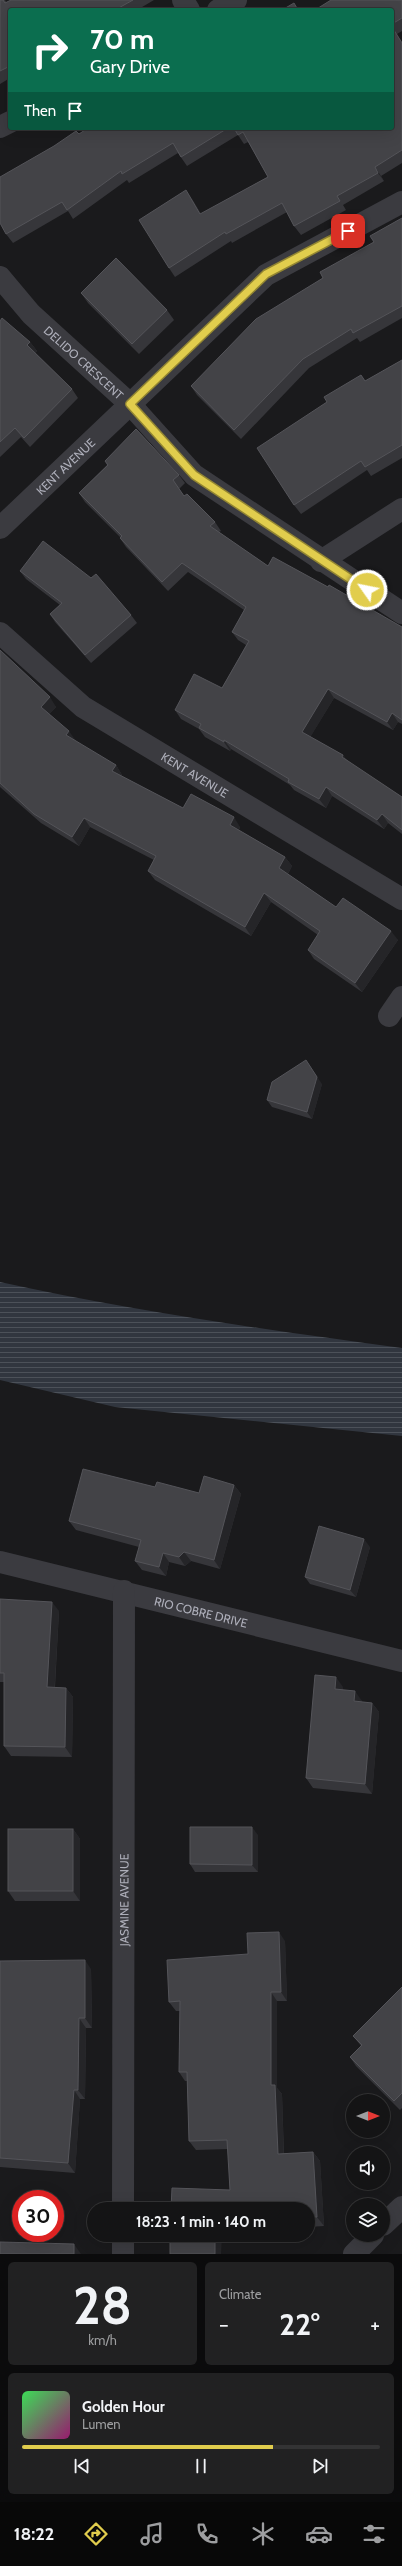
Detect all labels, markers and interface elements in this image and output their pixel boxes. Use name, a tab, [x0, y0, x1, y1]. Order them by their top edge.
text: 70 m	[90, 22, 154, 56]
icon: right	[24, 24, 76, 76]
text: Gary Drive	[90, 56, 170, 78]
icon: arrive	[64, 100, 86, 122]
text: Then	[24, 102, 56, 120]
pin	[331, 214, 365, 248]
icon: arrive	[337, 220, 359, 242]
street label: DELIDO CRESCENT	[41, 322, 127, 403]
street label: KENT AVENUE	[33, 434, 98, 497]
position arrow	[346, 569, 388, 611]
street label: KENT AVENUE	[159, 749, 232, 801]
street label: RIO COBRE DRIVE	[153, 1593, 250, 1630]
street label: JASMINE AVENUE	[116, 1853, 131, 1947]
north arrow	[346, 2094, 390, 2138]
map controls	[346, 2094, 390, 2242]
button: sound	[346, 2146, 390, 2190]
speed limit sign: 30	[12, 2190, 64, 2242]
button: layers	[346, 2198, 390, 2242]
text: 18:23 · 1 min · 140 m	[136, 2213, 266, 2231]
text: 28	[73, 2274, 132, 2337]
text: Climate	[219, 2286, 261, 2302]
text: 22°	[279, 2306, 320, 2343]
text: −	[219, 2311, 229, 2338]
text: +	[370, 2311, 380, 2338]
text: km/h	[88, 2332, 117, 2348]
text: Golden Hour	[82, 2398, 165, 2416]
text: Lumen	[82, 2416, 121, 2432]
icon: previous	[71, 2455, 93, 2477]
icon: pause	[190, 2455, 212, 2477]
icon: next	[309, 2455, 331, 2477]
icon: directions	[82, 2520, 110, 2548]
icon: music	[138, 2520, 166, 2548]
icon: phone	[193, 2520, 221, 2548]
icon: climate	[249, 2520, 277, 2548]
icon: car	[305, 2520, 333, 2548]
icon: filters	[360, 2520, 388, 2548]
text: 18:22	[14, 2523, 54, 2545]

